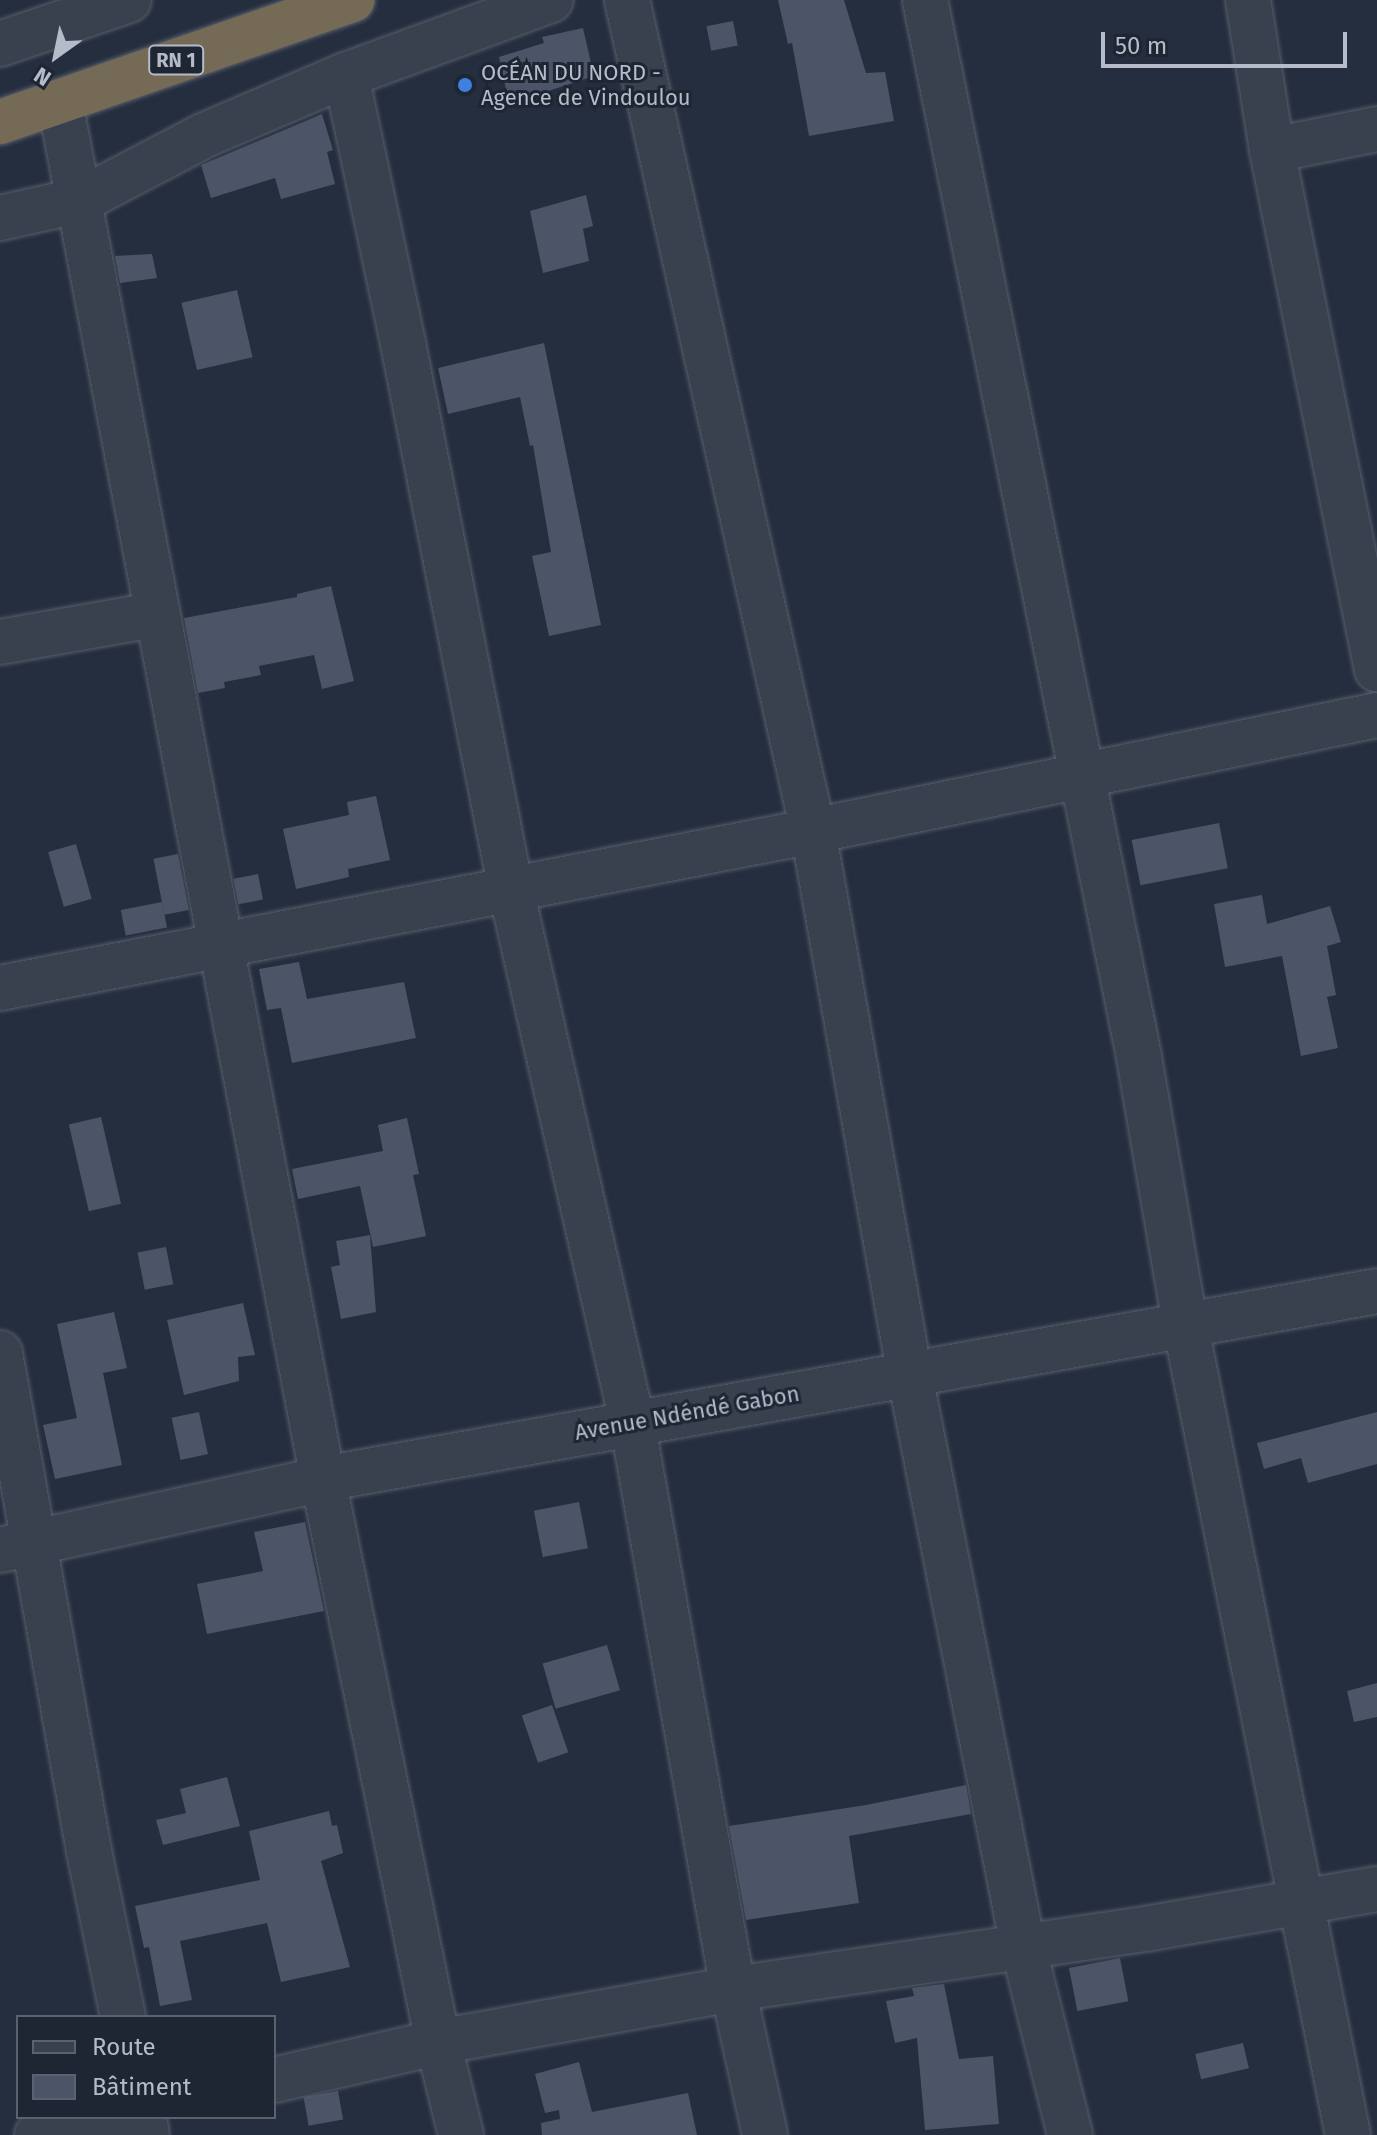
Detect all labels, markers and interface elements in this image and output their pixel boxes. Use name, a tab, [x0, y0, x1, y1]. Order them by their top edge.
north arrow	[16, 16, 96, 96]
scale bar	[1105, 16, 1351, 66]
text: 50 m	[1115, 32, 1167, 60]
road number: RN 1	[148, 44, 204, 76]
place label: OCÉAN DU NORD - Agence de Vindoulou	[481, 59, 691, 110]
text: N	[29, 61, 56, 92]
marker: OCÉAN DU NORD - Agence de Vindoulou	[456, 76, 474, 94]
street label: Avenue Ndéndé Gabon	[573, 1380, 801, 1446]
legend	[16, 2015, 276, 2119]
text: Route	[92, 2033, 156, 2061]
text: Bâtiment	[92, 2073, 191, 2101]

